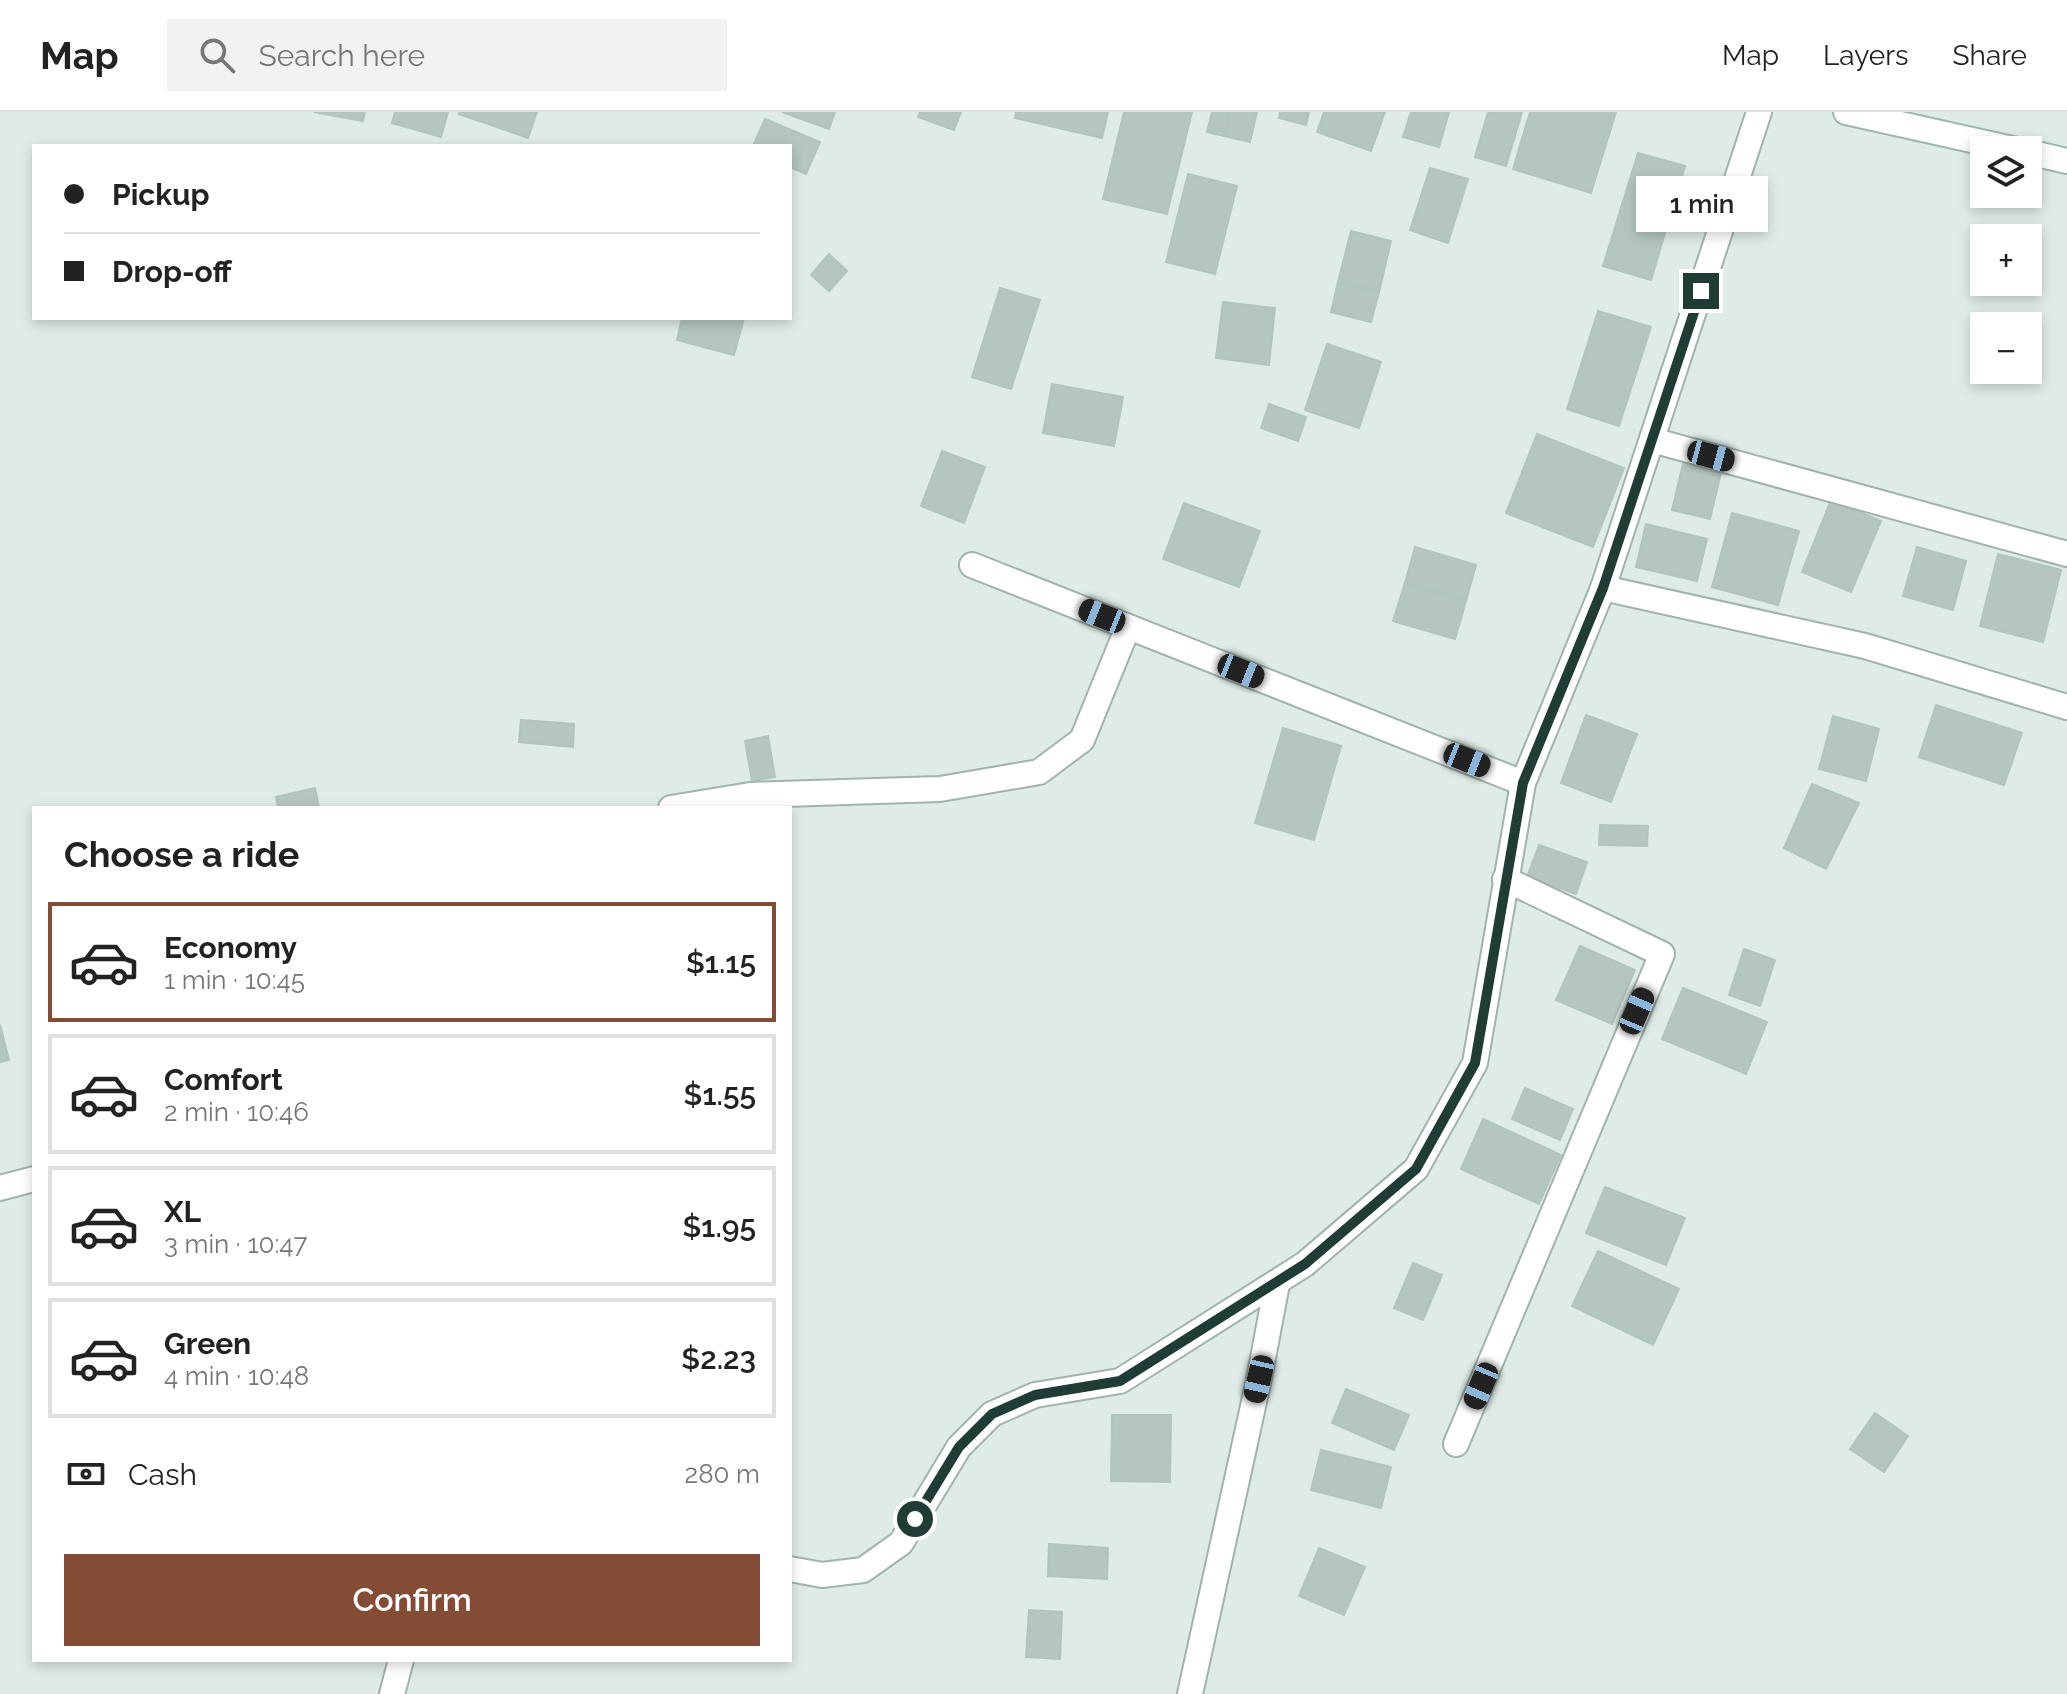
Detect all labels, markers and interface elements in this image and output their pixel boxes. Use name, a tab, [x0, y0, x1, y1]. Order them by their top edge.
search box	[167, 19, 727, 91]
text: Map	[40, 33, 119, 78]
icon: search	[195, 33, 239, 77]
text: Search here	[259, 38, 425, 73]
text: Map	[1722, 39, 1779, 72]
text: Layers	[1823, 39, 1909, 72]
text: Share	[1953, 39, 2027, 72]
map controls	[1970, 136, 2042, 384]
button: layers	[1970, 136, 2042, 208]
callout: 1 min	[1635, 175, 1767, 231]
text: Pickup	[112, 177, 210, 212]
text: 1 min	[1670, 189, 1734, 219]
button: +	[1970, 224, 2042, 296]
text: Drop-off	[112, 254, 232, 289]
route end	[1683, 273, 1719, 309]
button: −	[1970, 312, 2042, 384]
car	[1685, 438, 1737, 474]
car	[1075, 596, 1129, 636]
car	[1214, 651, 1268, 691]
car	[1440, 740, 1494, 780]
text: Choose a ride	[64, 833, 299, 875]
icon: car	[68, 926, 140, 998]
text: Economy	[164, 930, 297, 965]
text: $1.15	[686, 945, 756, 980]
text: 1 min · 10:45	[164, 965, 305, 995]
car	[1617, 984, 1657, 1038]
icon: car	[68, 1058, 140, 1130]
text: Comfort	[164, 1062, 283, 1097]
text: $1.55	[684, 1077, 756, 1112]
text: 2 min · 10:46	[164, 1097, 309, 1127]
icon: car	[68, 1190, 140, 1262]
text: XL	[164, 1194, 201, 1229]
text: $1.95	[682, 1209, 756, 1244]
text: 3 min · 10:47	[164, 1229, 307, 1259]
icon: car	[68, 1322, 140, 1394]
text: Green	[164, 1326, 251, 1361]
text: $2.23	[681, 1341, 756, 1376]
car	[1242, 1353, 1276, 1405]
car	[1461, 1359, 1501, 1413]
text: 4 min · 10:48	[164, 1361, 309, 1391]
icon: cash	[64, 1452, 108, 1496]
text: Cash	[128, 1457, 197, 1492]
text: 280 m	[685, 1459, 760, 1489]
route start	[897, 1501, 933, 1537]
button: Confirm	[64, 1554, 760, 1646]

